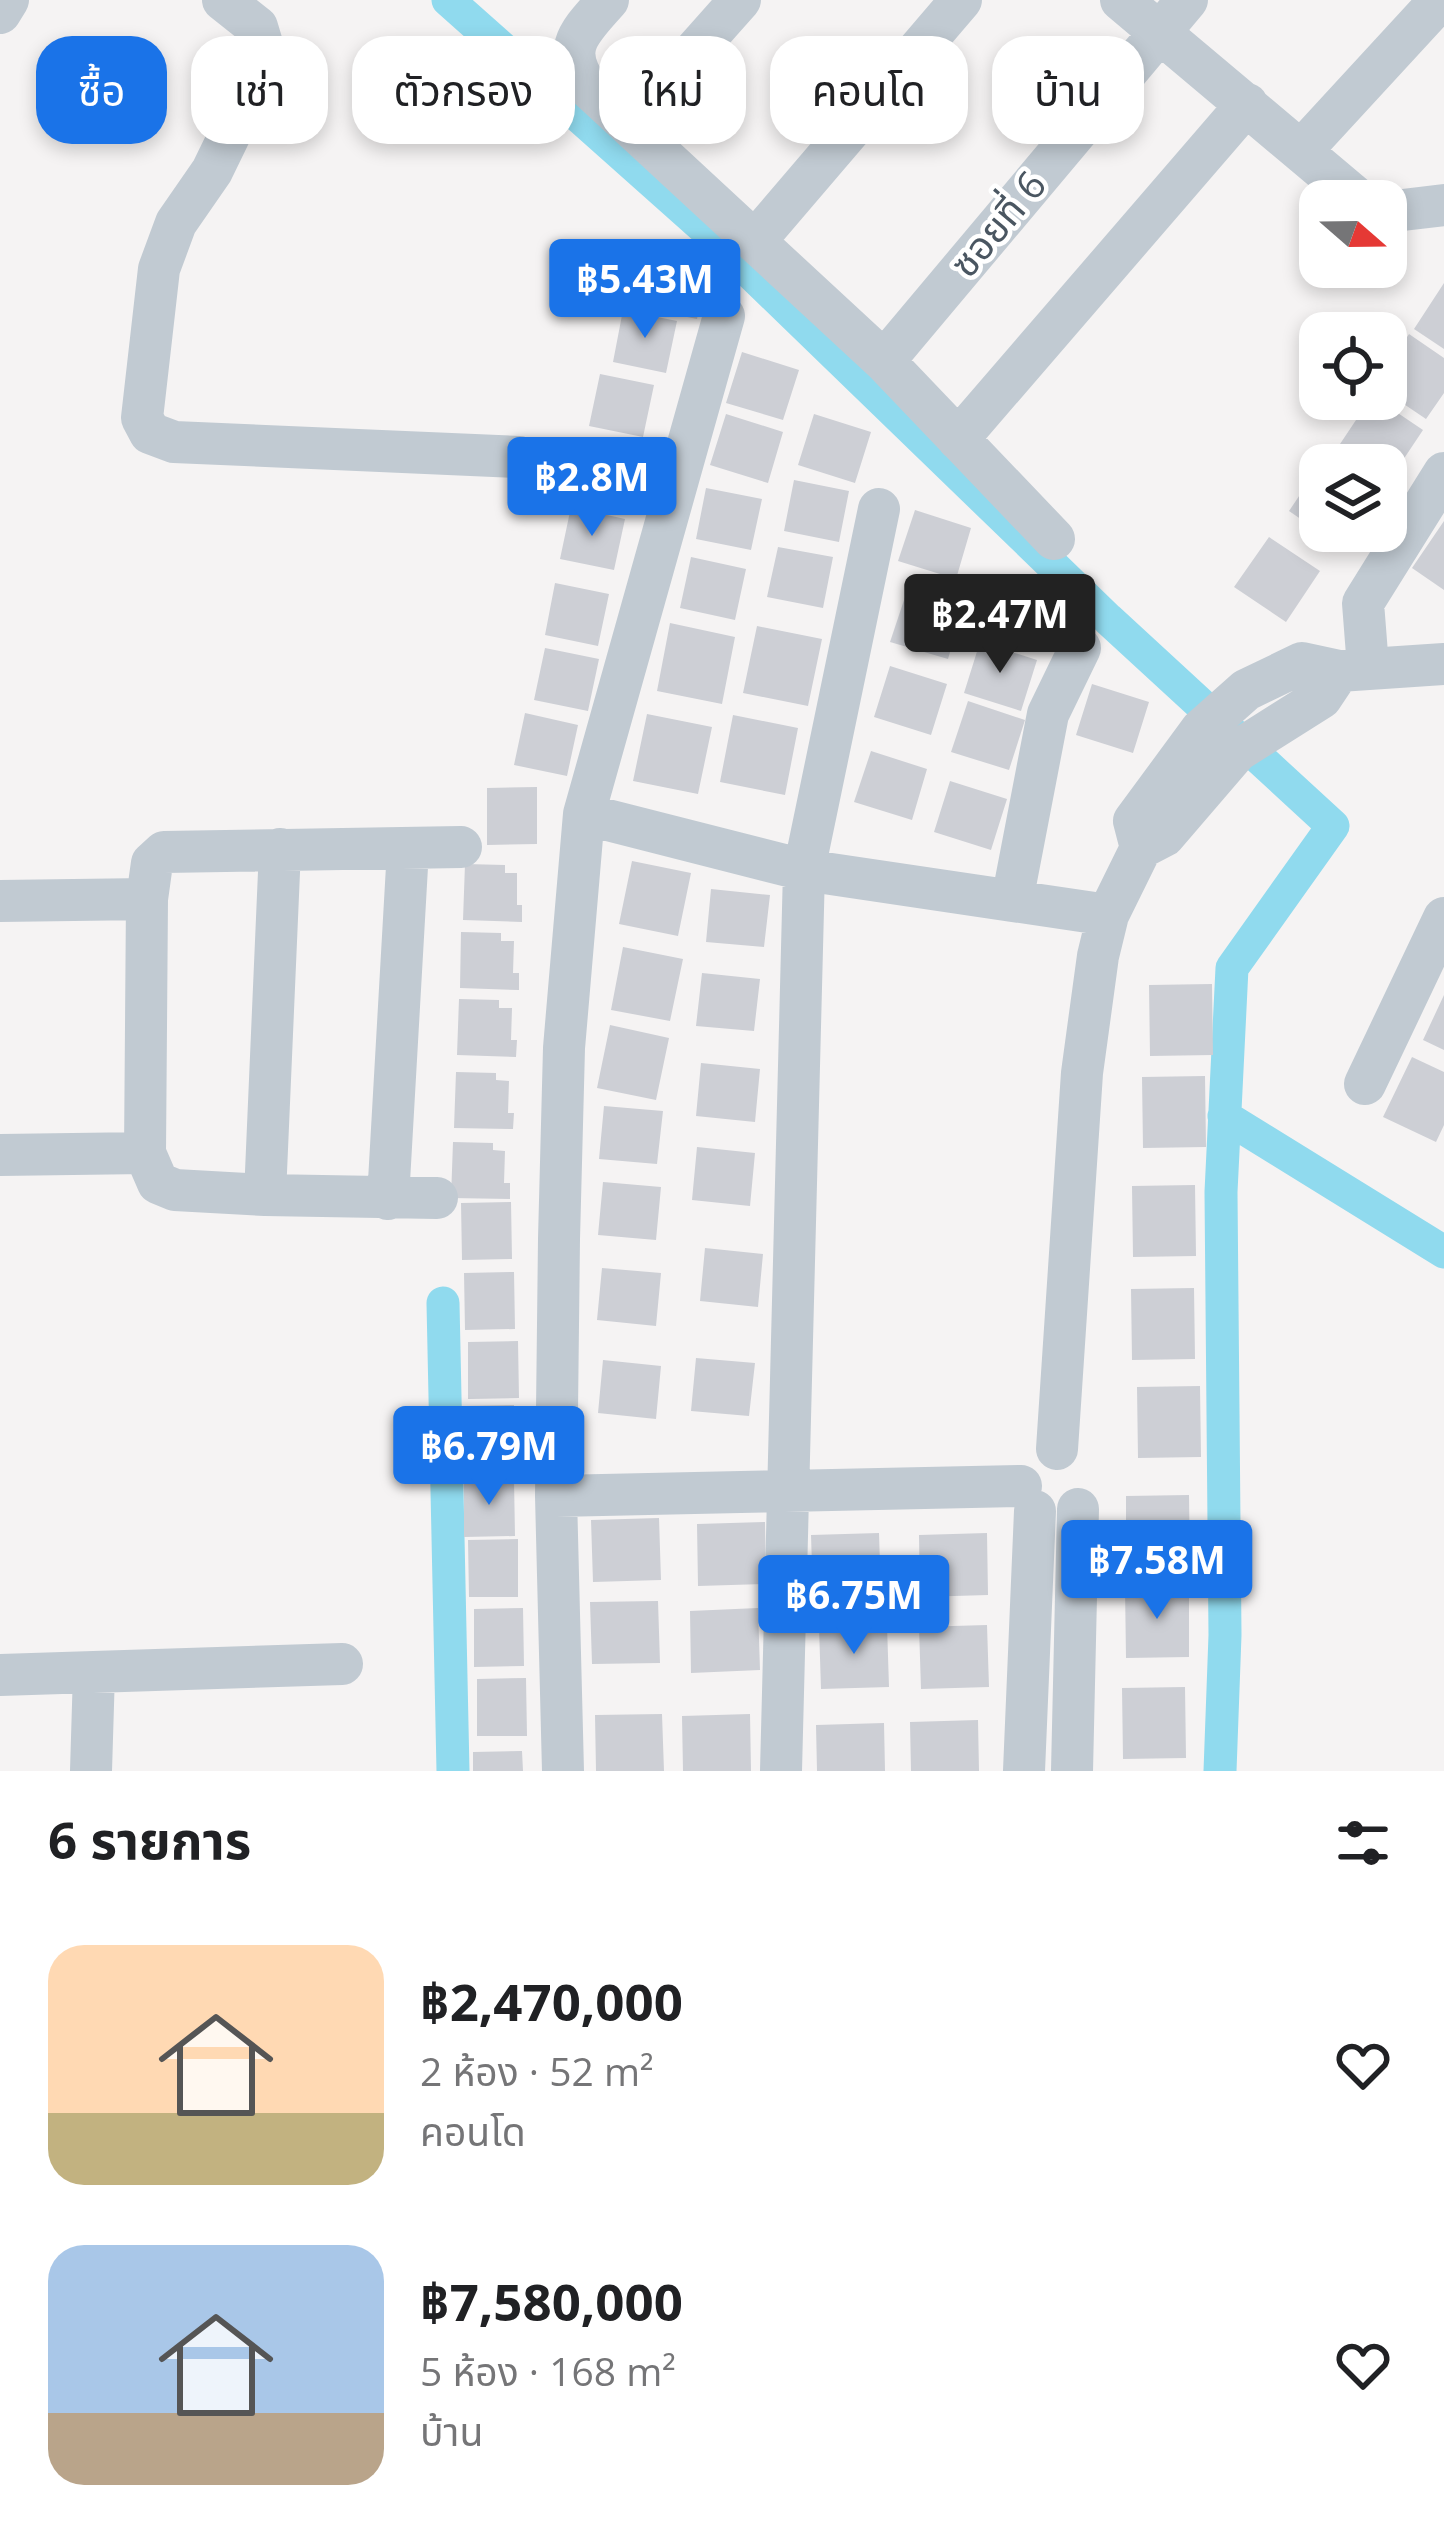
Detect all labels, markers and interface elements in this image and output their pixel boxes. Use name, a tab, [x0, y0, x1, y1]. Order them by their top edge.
chip: ซื้อ	[36, 36, 167, 144]
chip: เช่า	[191, 36, 328, 144]
chip: ตัวกรอง	[352, 36, 575, 144]
chip: ใหม่	[599, 36, 746, 144]
chip: คอนโด	[770, 36, 968, 144]
chip: บ้าน	[992, 36, 1144, 144]
street label: ซอยที่ 6	[937, 159, 1057, 287]
north arrow	[1299, 180, 1407, 288]
map controls	[1299, 180, 1407, 552]
pin: ฿5.43M	[547, 239, 743, 341]
text: ฿5.43M	[576, 251, 714, 304]
button: locate	[1299, 312, 1407, 420]
pin: ฿2.8M	[508, 437, 676, 539]
button: layers	[1299, 444, 1407, 552]
text: ฿2.8M	[534, 449, 650, 502]
pin: ฿2.47M	[902, 574, 1098, 676]
text: ฿2.47M	[931, 586, 1069, 639]
pin: ฿6.79M	[391, 1406, 587, 1508]
text: ฿6.79M	[420, 1418, 558, 1471]
pin: ฿7.58M	[1059, 1520, 1255, 1622]
text: ฿7.58M	[1088, 1532, 1226, 1585]
pin: ฿6.75M	[756, 1555, 952, 1657]
text: ฿6.75M	[785, 1567, 923, 1620]
text: 6 รายการ	[48, 1804, 251, 1874]
icon: filters	[1330, 1810, 1396, 1876]
text: ฿2,470,000	[420, 1966, 683, 2036]
icon: home	[144, 1993, 288, 2137]
icon: heart	[1330, 2032, 1396, 2098]
text: 2 ห้อง · 52 m²	[420, 2044, 654, 2097]
text: คอนโด	[420, 2104, 526, 2157]
text: ฿7,580,000	[420, 2266, 683, 2336]
icon: home	[144, 2293, 288, 2437]
icon: heart	[1330, 2332, 1396, 2398]
text: 5 ห้อง · 168 m²	[420, 2344, 676, 2397]
text: บ้าน	[420, 2404, 483, 2457]

